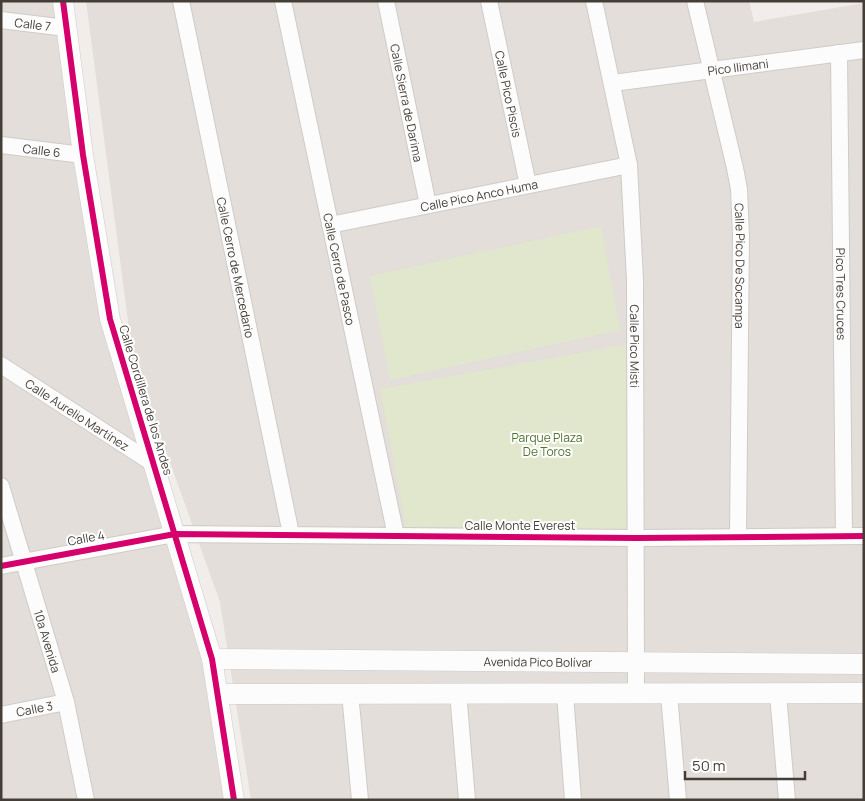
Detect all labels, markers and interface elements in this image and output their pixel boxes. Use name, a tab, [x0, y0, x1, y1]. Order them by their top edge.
street label: Calle 7	[14, 13, 52, 35]
street label: Calle Sierra de Darima	[387, 42, 427, 164]
street label: Calle Pico Piscis	[491, 49, 526, 139]
street label: Pico Ilimani	[706, 54, 769, 79]
street label: Calle 6	[22, 139, 61, 161]
street label: Calle Pico Anco Huma	[419, 175, 539, 215]
street label: Calle Cerro de Mercedario	[213, 195, 259, 339]
street label: Calle Pico De Socampa	[731, 203, 750, 329]
street label: Calle Cerro de Pasco	[320, 212, 360, 327]
street label: Pico Tres Cruces	[833, 248, 850, 340]
street label: Calle Pico Misti	[627, 305, 644, 388]
street label: Calle Cordillera de los Andes	[115, 323, 177, 477]
street label: Calle Aurelio Martínez	[22, 375, 133, 454]
park label: Parque Plaza De Toros	[512, 429, 583, 460]
street label: Calle Monte Everest	[465, 517, 575, 534]
street label: Calle 4	[66, 526, 106, 550]
street label: 10a Avenida	[30, 608, 65, 675]
street label: Avenida Pico Bolívar	[483, 653, 593, 670]
street label: Calle 3	[15, 696, 54, 720]
scale bar	[685, 748, 805, 780]
text: 50 m	[692, 755, 726, 776]

